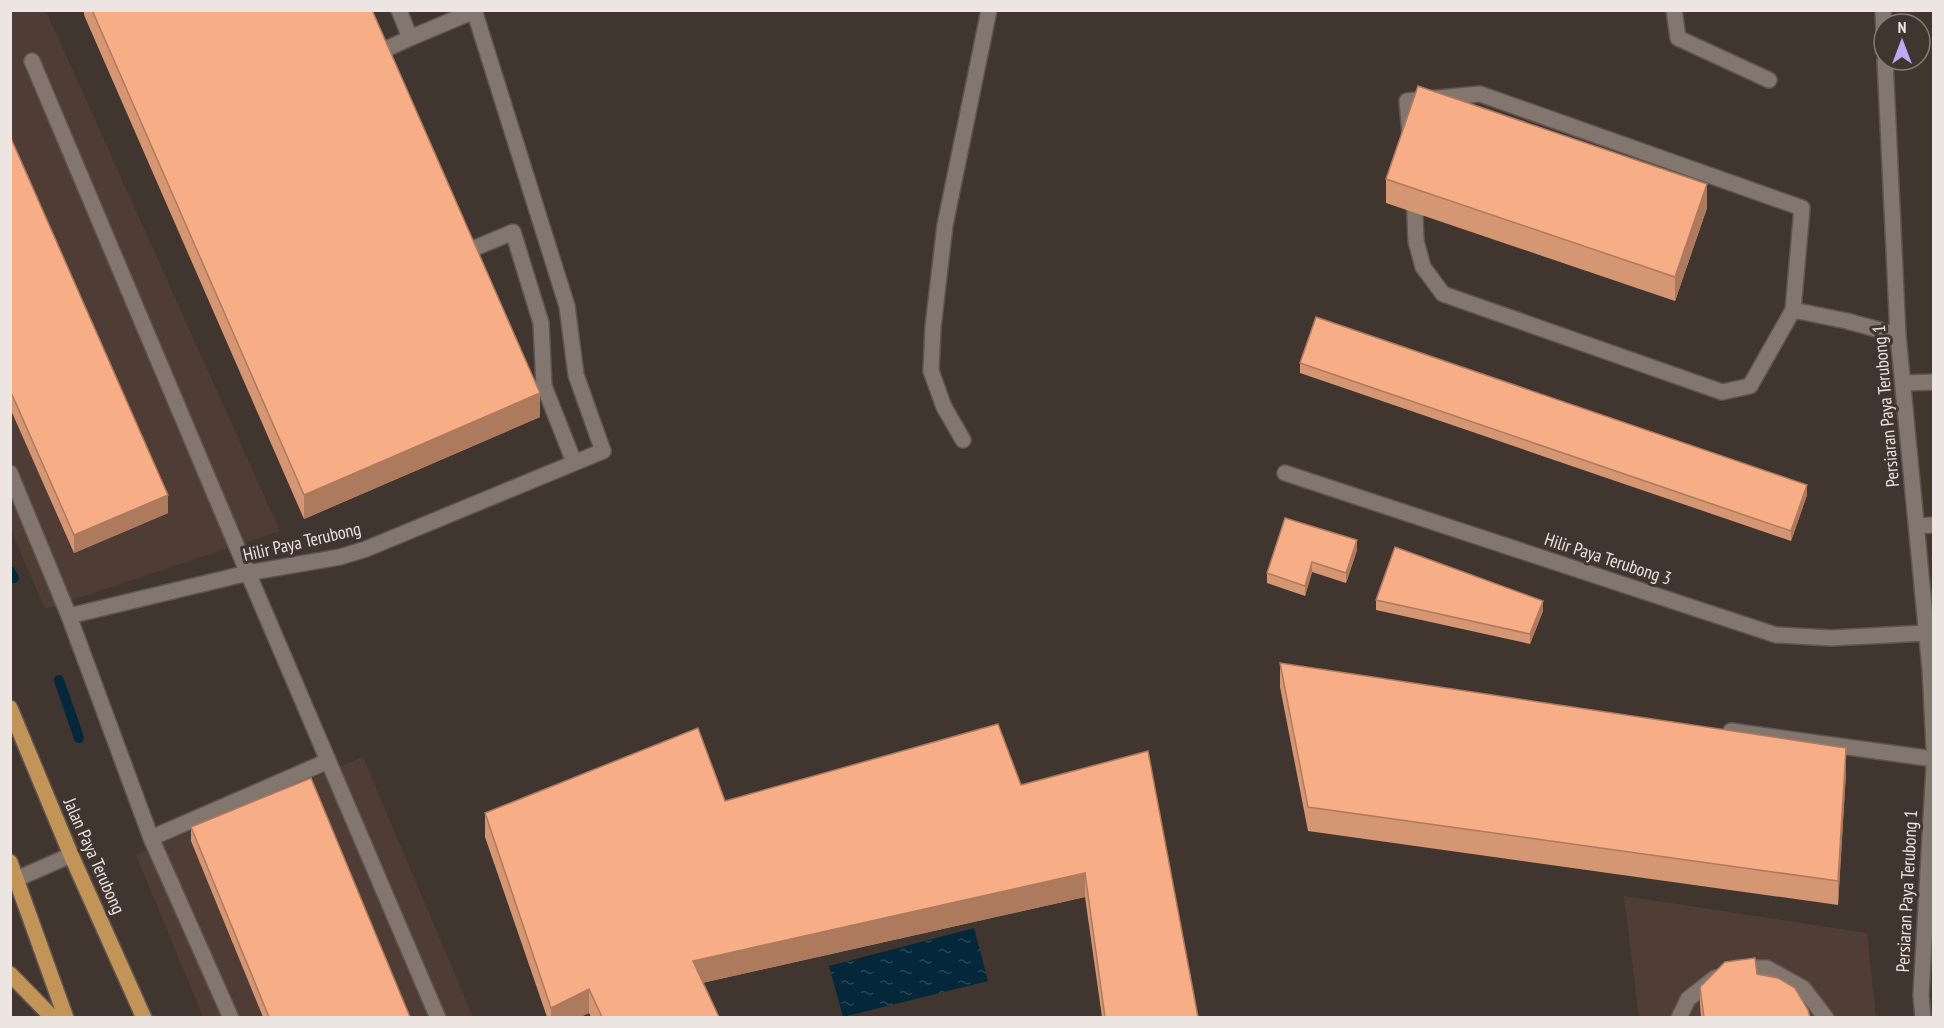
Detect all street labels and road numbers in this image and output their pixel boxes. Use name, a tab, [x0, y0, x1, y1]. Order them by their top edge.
street label: Persiaran Paya Terubong 1	[1867, 324, 1904, 488]
street label: Hilir Paya Terubong	[241, 517, 363, 566]
street label: Hilir Paya Terubong 3	[1542, 527, 1675, 590]
street label: Jalan Paya Terubong	[58, 793, 130, 917]
street label: Persiaran Paya Terubong 1	[1891, 809, 1922, 973]

